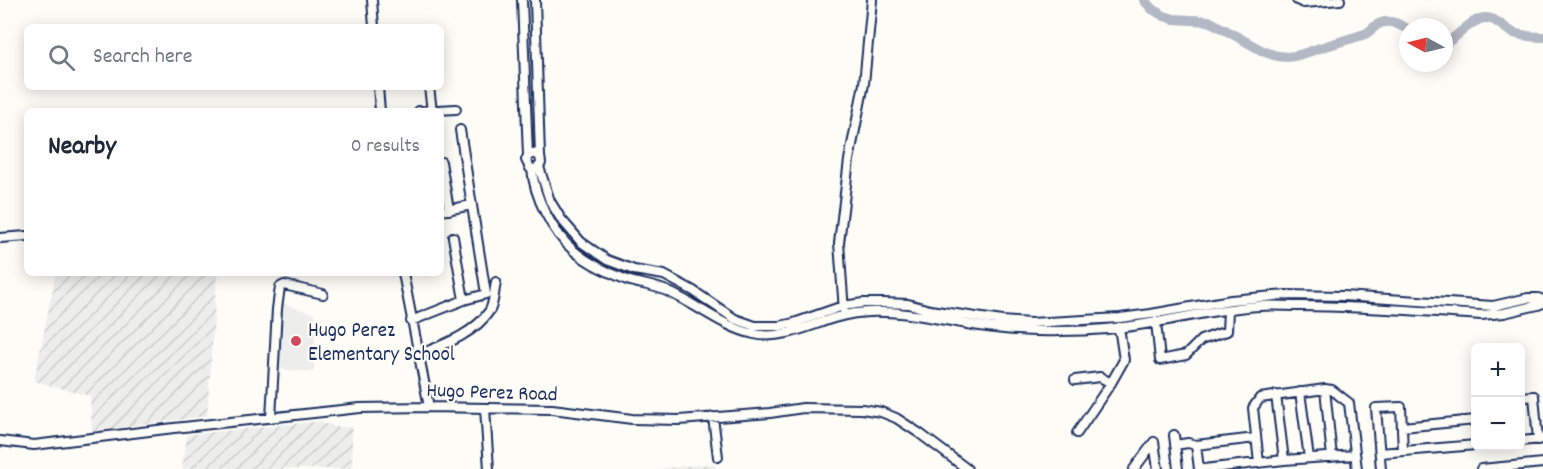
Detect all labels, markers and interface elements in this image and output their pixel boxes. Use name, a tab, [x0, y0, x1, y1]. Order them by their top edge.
north arrow	[1399, 18, 1453, 72]
search box	[24, 24, 444, 90]
icon: search	[45, 41, 78, 74]
text: Search here	[93, 42, 192, 73]
text: Nearby	[48, 129, 116, 166]
text: 0 results	[351, 133, 420, 161]
place label: Hugo Perez Elementary School	[308, 317, 455, 371]
marker: Hugo Perez Elementary School	[289, 334, 303, 348]
map controls	[1471, 343, 1525, 451]
button: +	[1471, 343, 1525, 397]
street label: Hugo Perez Road	[426, 377, 558, 411]
button: −	[1471, 397, 1525, 451]

